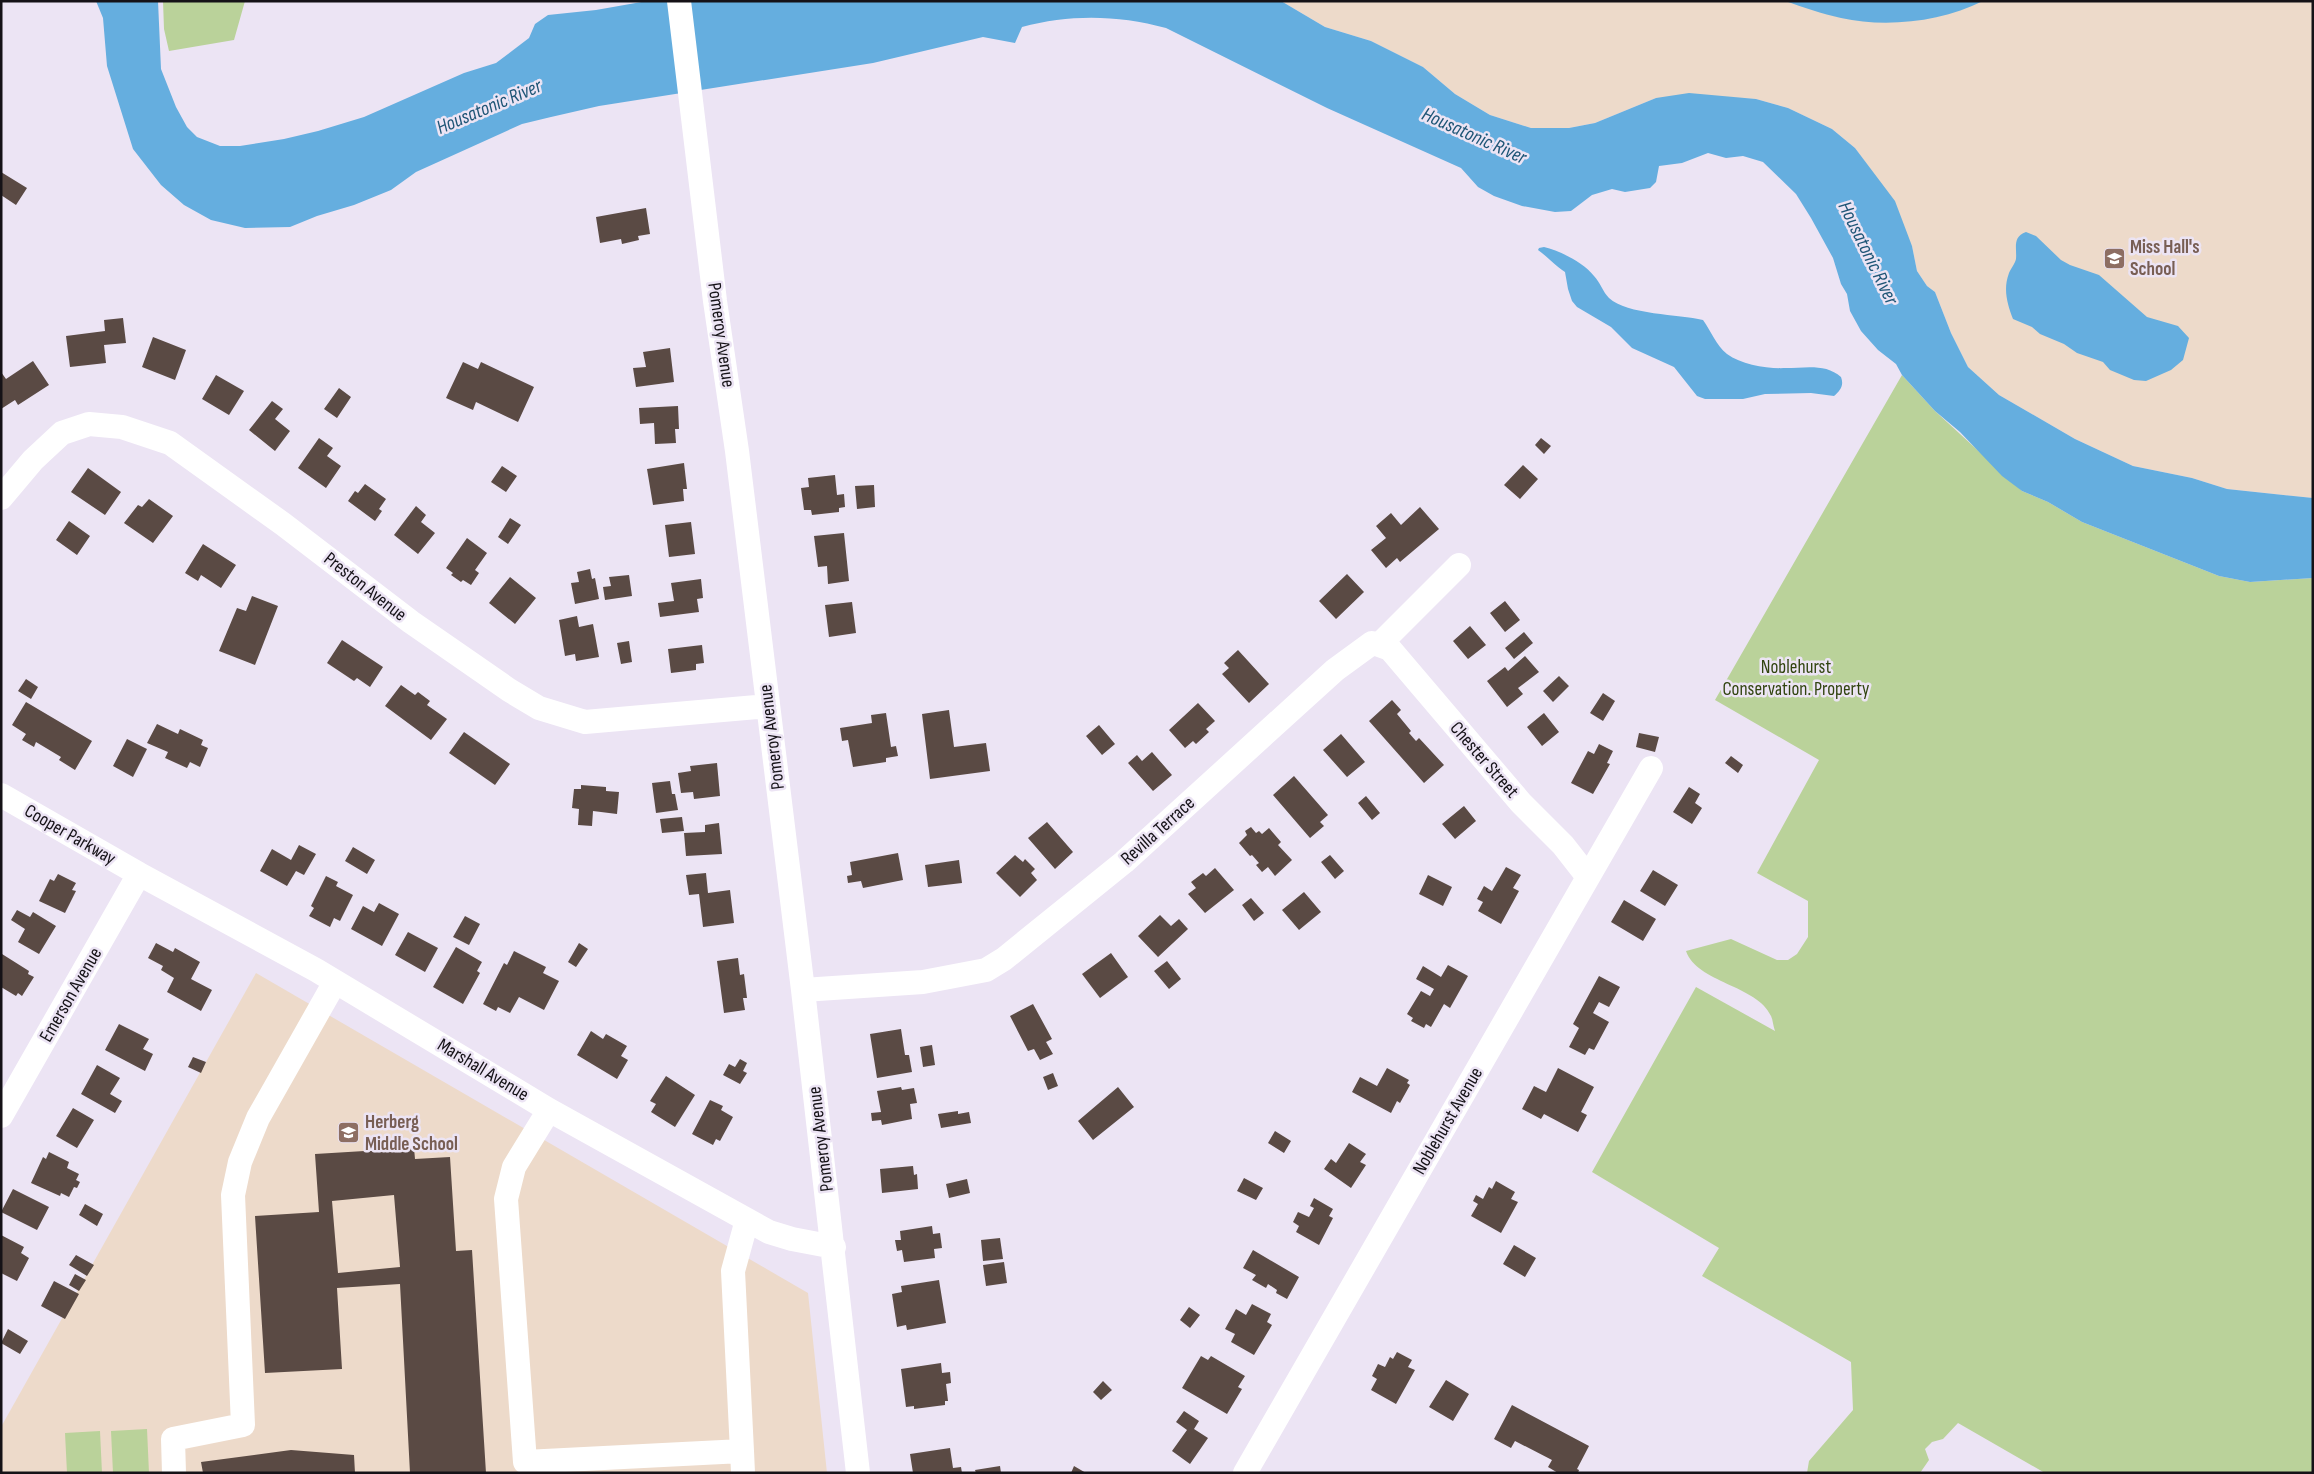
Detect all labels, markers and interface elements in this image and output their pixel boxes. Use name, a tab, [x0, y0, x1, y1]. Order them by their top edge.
water label: Housatonic River	[433, 74, 546, 140]
water label: Housatonic River	[1418, 102, 1531, 170]
water label: Housatonic River	[1833, 197, 1904, 310]
place label: Miss Hall's School	[2130, 236, 2200, 281]
school or university icon: Miss Hall's School	[2102, 246, 2126, 270]
street label: Pomeroy Avenue	[702, 281, 740, 389]
street label: Preston Avenue	[319, 548, 411, 626]
park label: Noblehurst Conservation. Property	[1723, 656, 1870, 701]
street label: Pomeroy Avenue	[754, 683, 790, 791]
street label: Chester Street	[1445, 717, 1524, 803]
street label: Revilla Terrace	[1116, 792, 1200, 870]
street label: Cooper Parkway	[20, 800, 120, 871]
street label: Emerson Avenue	[35, 944, 107, 1046]
street label: Marshall Avenue	[433, 1034, 533, 1106]
street label: Noblehurst Avenue	[1408, 1063, 1488, 1179]
street label: Pomeroy Avenue	[803, 1085, 839, 1193]
place label: Herberg Middle School	[365, 1111, 458, 1156]
school or university icon: Herberg Middle School	[337, 1121, 361, 1145]

